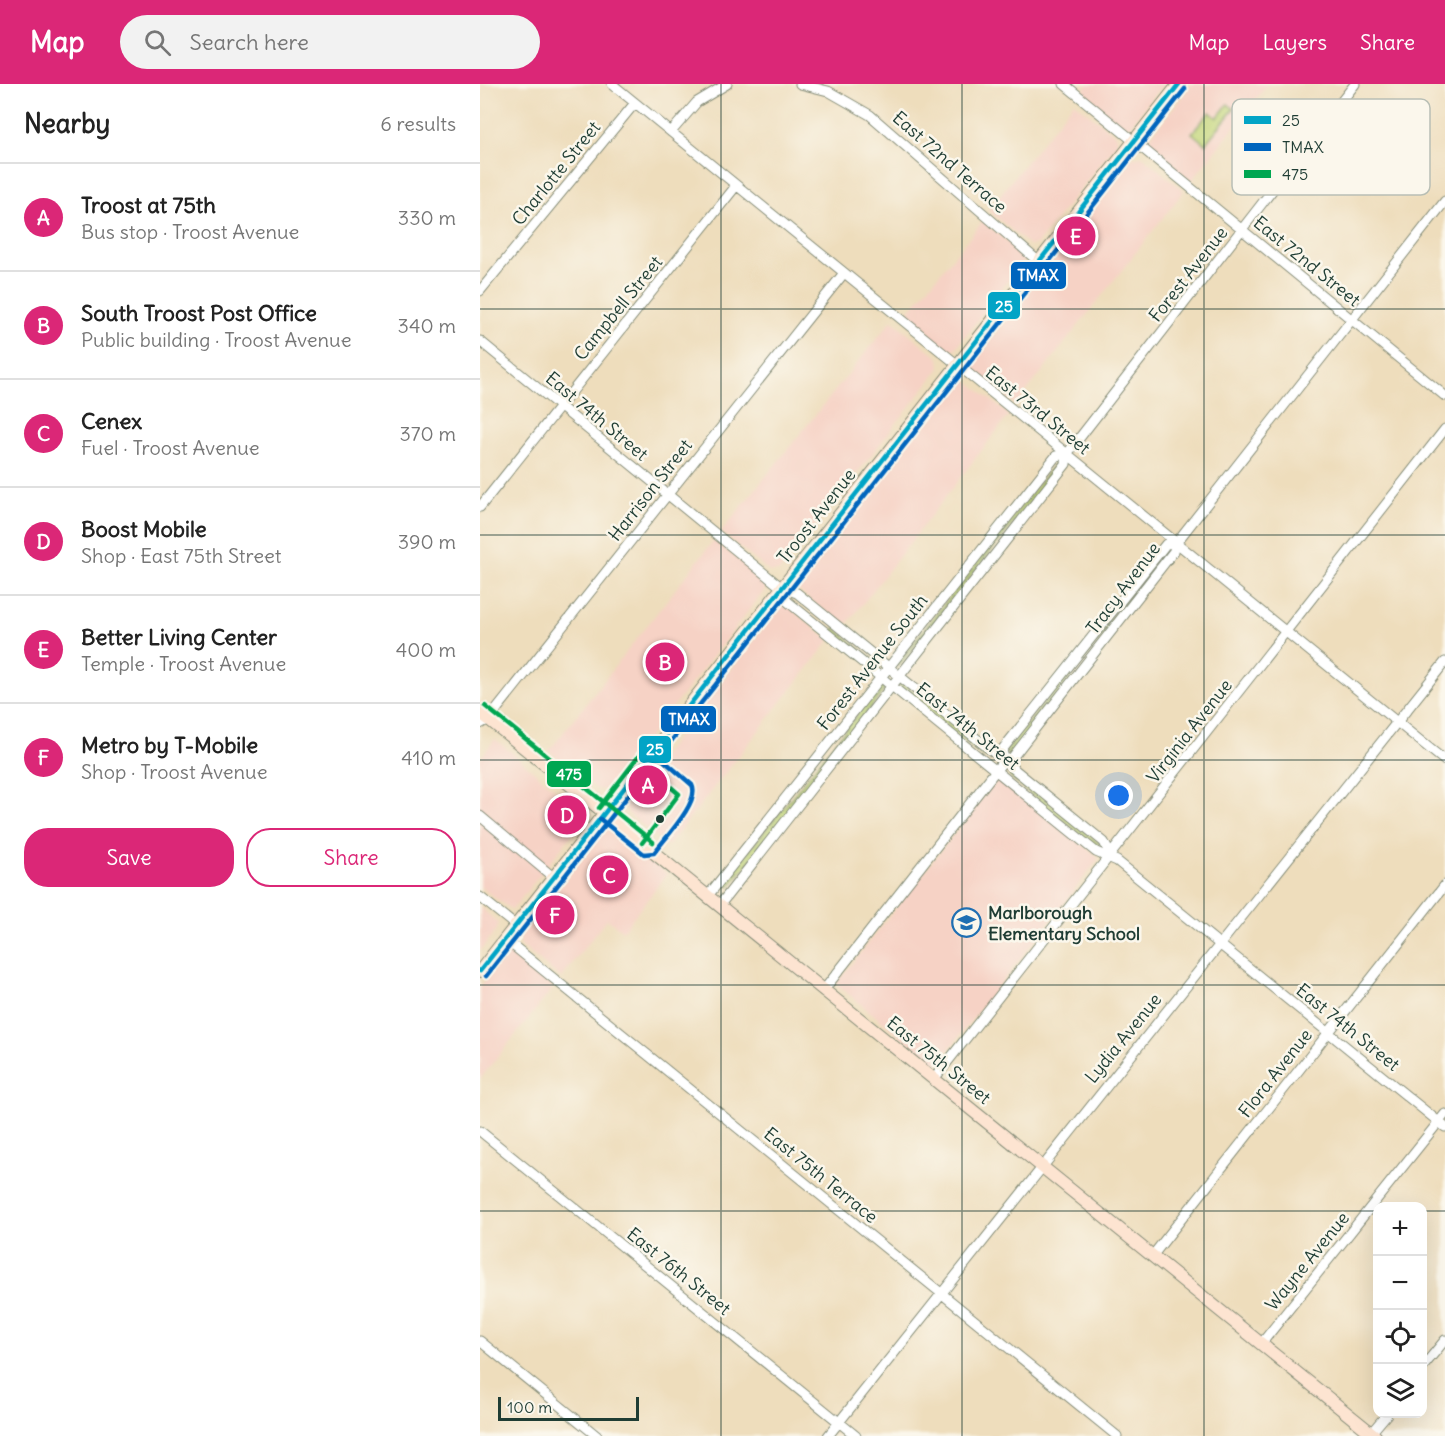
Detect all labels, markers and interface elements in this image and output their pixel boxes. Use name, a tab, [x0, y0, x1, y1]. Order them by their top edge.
search box	[120, 15, 540, 69]
text: Map	[30, 24, 84, 60]
icon: search	[141, 26, 174, 59]
text: Search here	[189, 28, 309, 56]
text: Map	[1189, 29, 1229, 56]
text: Layers	[1262, 29, 1327, 56]
text: Share	[1360, 29, 1415, 56]
legend	[1232, 99, 1430, 195]
street label: East 72nd Terrace	[888, 106, 1012, 218]
text: Nearby	[24, 107, 110, 140]
text: 25	[1282, 110, 1300, 130]
text: 6 results	[380, 111, 456, 136]
street label: Charlotte Street	[507, 116, 605, 230]
text: TMAX	[1282, 137, 1324, 157]
text: 475	[1282, 164, 1308, 184]
text: Troost at 75th	[81, 191, 216, 219]
text: A	[37, 205, 50, 230]
text: 330 m	[398, 205, 456, 230]
street label: East 72nd Street	[1249, 211, 1365, 311]
pin: E	[1056, 214, 1096, 258]
text: Bus stop · Troost Avenue	[81, 219, 299, 244]
street label: Forest Avenue	[1144, 222, 1232, 326]
street label: Campbell Street	[569, 251, 667, 365]
line badge: TMAX	[1010, 261, 1067, 290]
text: TMAX	[1017, 265, 1060, 285]
line badge: 25	[987, 291, 1021, 320]
text: 25	[995, 296, 1013, 316]
text: South Troost Post Office	[81, 299, 317, 327]
text: B	[37, 313, 50, 338]
text: 340 m	[398, 313, 456, 338]
text: Public building · Troost Avenue	[81, 327, 351, 352]
street label: East 73rd Street	[981, 361, 1095, 459]
street label: East 74th Street	[541, 366, 653, 466]
text: Cenex	[81, 407, 142, 435]
text: C	[37, 421, 50, 446]
text: 370 m	[399, 421, 456, 446]
street label: Harrison Street	[603, 434, 697, 546]
text: Fuel · Troost Avenue	[81, 435, 260, 460]
street label: Troost Avenue	[772, 464, 860, 568]
text: Boost Mobile	[81, 515, 207, 543]
text: D	[36, 529, 51, 554]
text: 390 m	[398, 529, 456, 554]
street label: Tracy Avenue	[1081, 537, 1165, 639]
text: Shop · East 75th Street	[81, 543, 281, 568]
street label: Forest Avenue South	[812, 589, 932, 735]
text: Better Living Center	[81, 623, 277, 651]
text: E	[38, 637, 49, 662]
text: 400 m	[396, 637, 456, 662]
pin: B	[646, 640, 684, 684]
text: Temple · Troost Avenue	[81, 651, 286, 676]
street label: Virginia Avenue	[1141, 674, 1237, 788]
street label: East 74th Street	[912, 677, 1024, 775]
line badge: TMAX	[660, 705, 717, 733]
text: TMAX	[668, 709, 711, 729]
text: Metro by T-Mobile	[81, 731, 258, 759]
line badge: 25	[638, 735, 672, 764]
text: 25	[646, 739, 664, 759]
text: F	[38, 745, 49, 770]
text: 410 m	[401, 745, 456, 770]
text: Shop · Troost Avenue	[81, 759, 267, 784]
line badge: 475	[546, 760, 592, 788]
pin: A	[628, 762, 668, 808]
text: 475	[556, 764, 582, 784]
your location	[1104, 781, 1133, 810]
pin: D	[548, 792, 586, 838]
unlabelled marker	[654, 813, 666, 825]
button: Save	[24, 828, 234, 887]
button: Share	[246, 828, 456, 887]
pin: C	[590, 852, 628, 898]
pin: F	[536, 892, 574, 938]
place label: Marlborough Elementary School	[988, 901, 1140, 945]
school or university icon: Marlborough Elementary School	[951, 906, 983, 938]
street label: East 74th Street	[1292, 978, 1404, 1076]
street label: Lydia Avenue	[1080, 988, 1166, 1088]
street label: East 75th Street	[882, 1011, 996, 1109]
street label: Flora Avenue	[1233, 1024, 1317, 1122]
street label: East 75th Terrace	[759, 1122, 883, 1228]
map controls	[1373, 1202, 1427, 1418]
button: +	[1373, 1202, 1427, 1256]
street label: Wayne Avenue	[1260, 1207, 1354, 1315]
street label: East 76th Street	[622, 1222, 736, 1320]
button: −	[1373, 1256, 1427, 1310]
button: locate	[1373, 1310, 1427, 1364]
button: layers	[1373, 1364, 1427, 1418]
scale bar	[498, 1394, 639, 1422]
text: 100 m	[507, 1397, 552, 1417]

